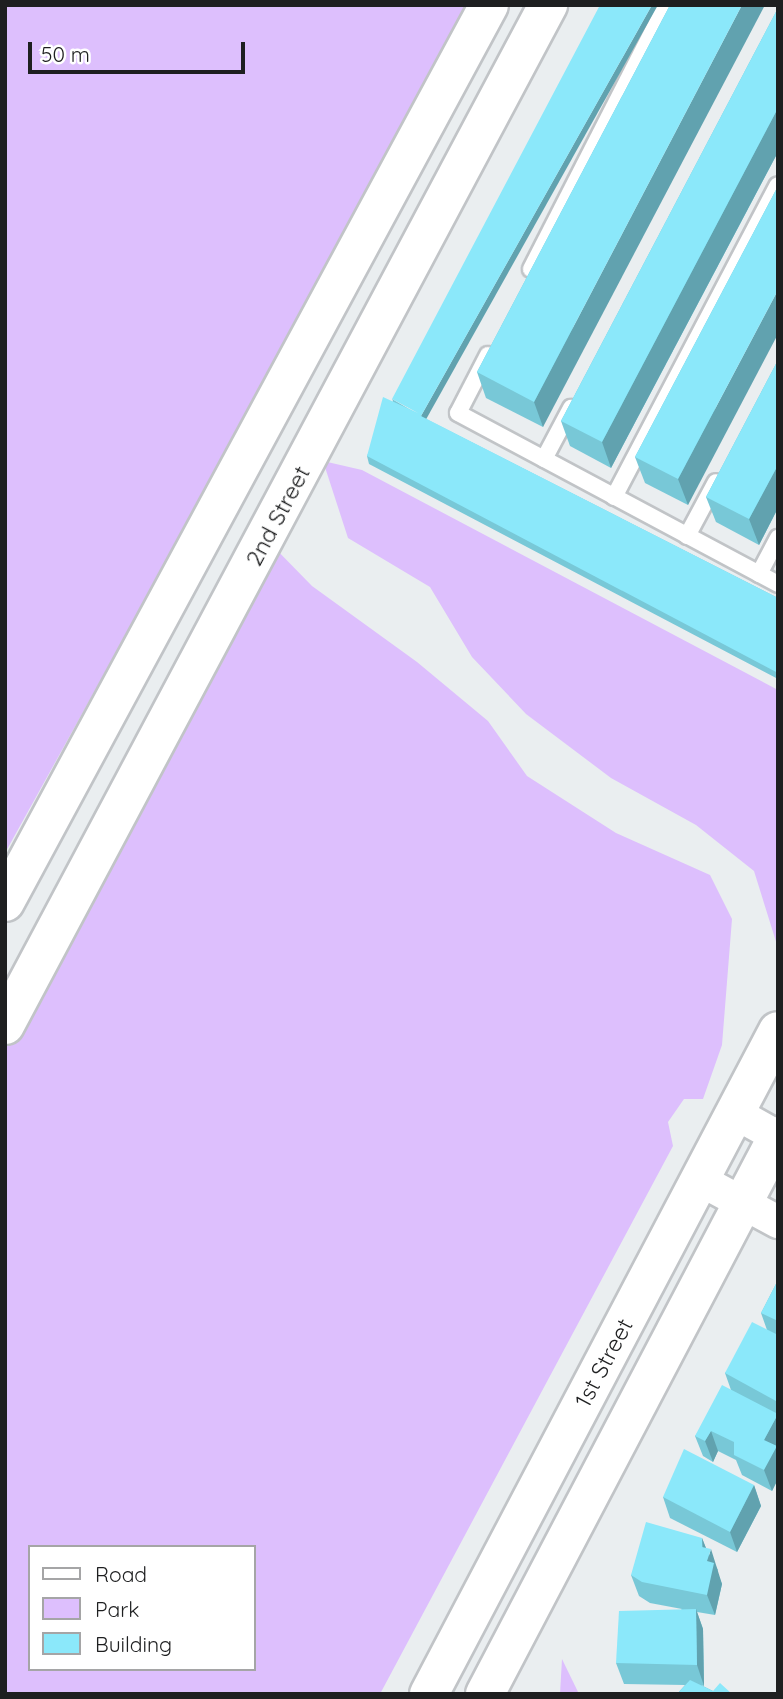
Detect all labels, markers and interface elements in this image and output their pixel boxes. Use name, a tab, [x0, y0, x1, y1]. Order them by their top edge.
scale bar	[32, 28, 248, 72]
text: 50 m	[41, 41, 90, 67]
street label: 2nd Street	[240, 461, 316, 571]
street label: 1st Street	[569, 1314, 639, 1412]
legend	[28, 1545, 256, 1671]
text: Road	[95, 1561, 147, 1587]
text: Park	[95, 1596, 139, 1622]
text: Building	[95, 1631, 172, 1657]

